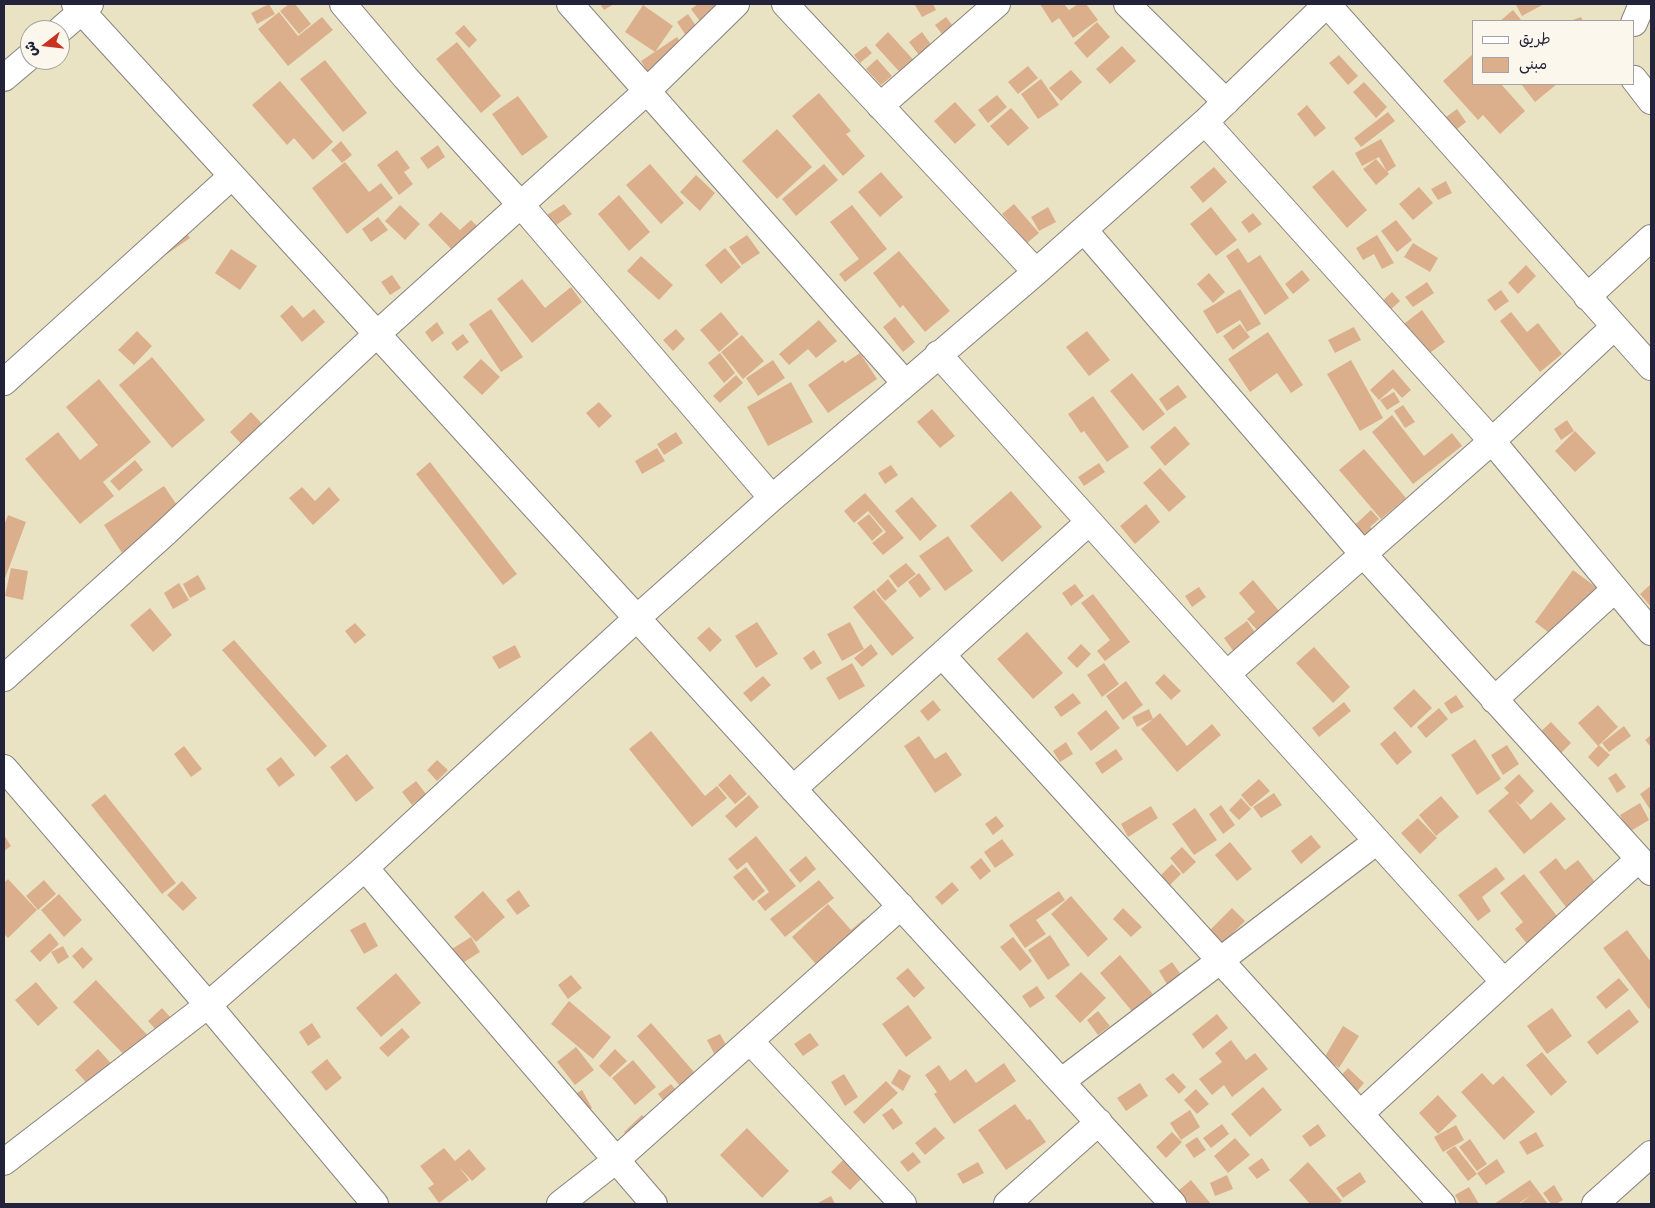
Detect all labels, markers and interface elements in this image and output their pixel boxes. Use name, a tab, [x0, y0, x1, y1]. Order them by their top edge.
north arrow	[20, 20, 70, 70]
legend	[1472, 20, 1635, 85]
text: طريق	[1519, 30, 1551, 49]
text: ش	[21, 39, 41, 59]
text: مبنى	[1519, 55, 1547, 74]

